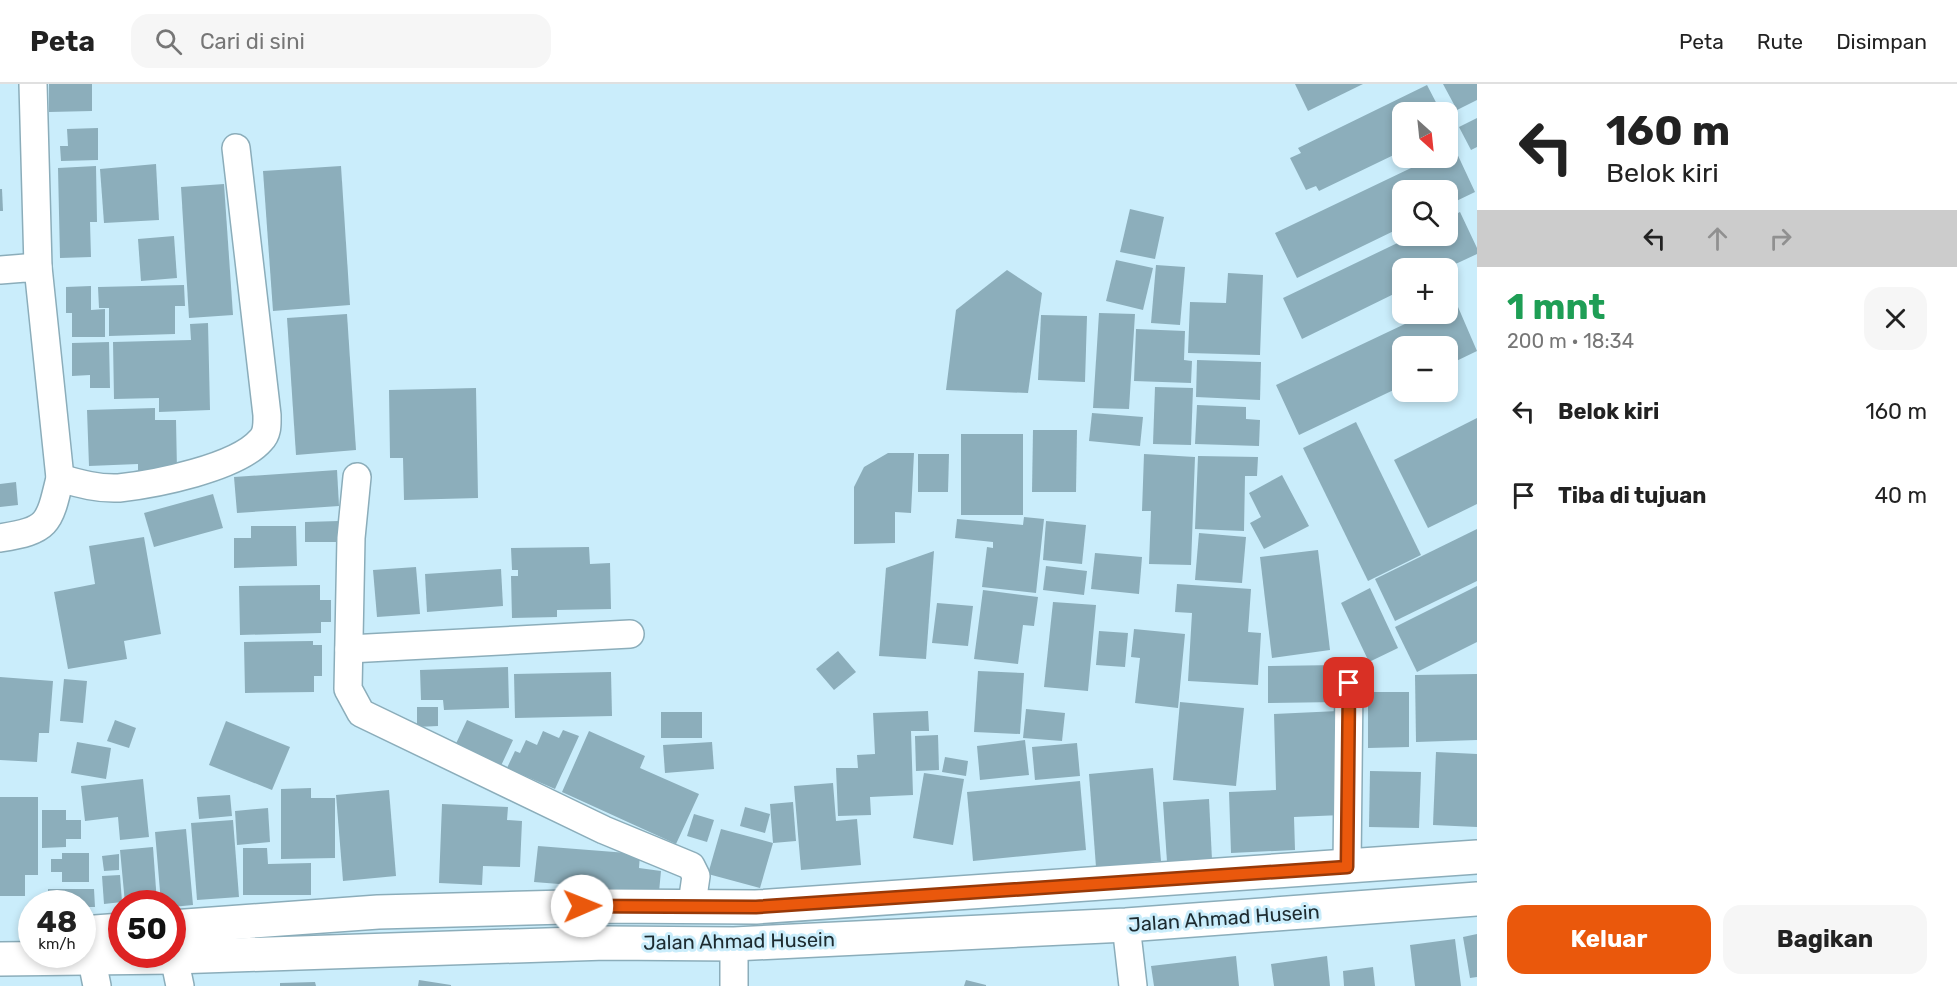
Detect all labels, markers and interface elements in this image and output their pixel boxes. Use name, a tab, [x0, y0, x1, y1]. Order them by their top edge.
search box	[131, 14, 551, 68]
text: Peta	[30, 25, 95, 58]
icon: search	[152, 25, 185, 58]
text: Cari di sini	[200, 28, 305, 55]
text: Peta	[1679, 29, 1724, 54]
text: Rute	[1757, 29, 1803, 54]
text: Disimpan	[1836, 29, 1927, 54]
north arrow	[1392, 102, 1458, 168]
map controls	[1392, 102, 1458, 402]
text: 160 m	[1606, 106, 1730, 156]
icon: left	[1507, 108, 1585, 186]
text: Belok kiri	[1606, 157, 1719, 189]
button: search	[1392, 180, 1458, 246]
icon: left	[1638, 222, 1671, 255]
icon: ahead	[1701, 222, 1734, 255]
icon: right	[1764, 222, 1797, 255]
button: +	[1392, 258, 1458, 324]
text: 1 mnt	[1507, 285, 1605, 328]
button: close	[1864, 287, 1927, 350]
text: 200 m · 18:34	[1507, 329, 1634, 353]
button: −	[1392, 336, 1458, 402]
icon: left	[1507, 395, 1540, 428]
text: Belok kiri	[1558, 398, 1659, 425]
text: 160 m	[1865, 398, 1927, 425]
icon: arrive	[1507, 479, 1540, 512]
text: Tiba di tujuan	[1558, 482, 1706, 509]
text: 40 m	[1874, 482, 1927, 509]
pin	[1323, 657, 1374, 708]
icon: arrive	[1332, 666, 1365, 699]
position arrow	[550, 874, 614, 938]
speed limit sign: 50	[108, 890, 186, 968]
street label: Jalan Ahmad Husein	[1127, 899, 1321, 937]
text: 48	[37, 904, 77, 940]
button: Keluar	[1507, 905, 1711, 974]
button: Bagikan	[1723, 905, 1927, 974]
street label: Jalan Ahmad Husein	[643, 927, 835, 955]
text: km/h	[38, 935, 76, 953]

